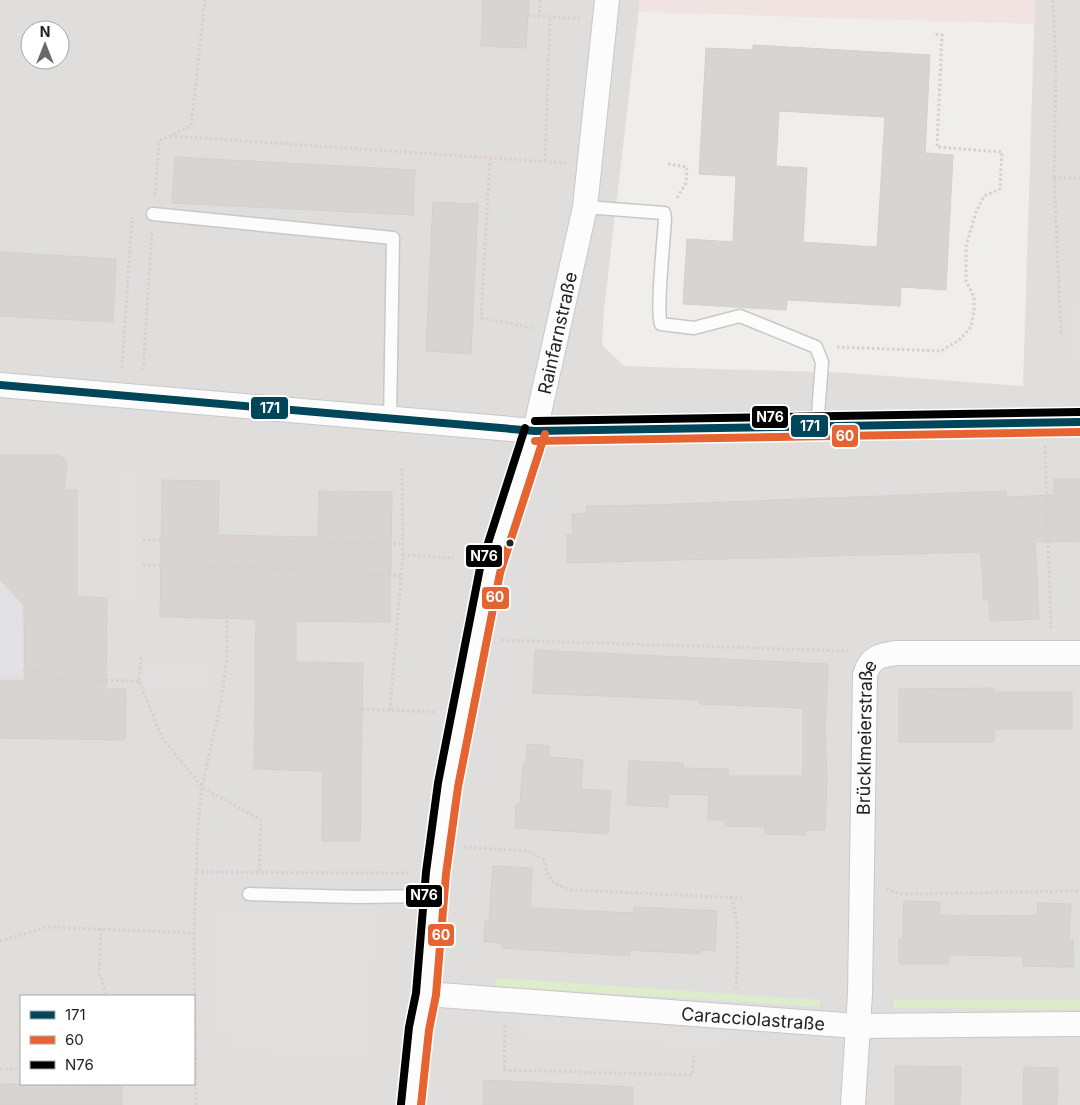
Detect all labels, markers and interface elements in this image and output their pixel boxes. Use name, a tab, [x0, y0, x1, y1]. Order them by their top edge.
north arrow	[20, 20, 70, 70]
text: N	[40, 23, 50, 40]
street label: Rainfarnstraße	[533, 270, 581, 396]
line badge: 171	[250, 396, 289, 420]
text: 171	[260, 399, 280, 416]
line badge: N76	[751, 405, 789, 429]
text: N76	[756, 408, 784, 425]
line badge: 171	[790, 414, 829, 438]
text: 171	[800, 417, 820, 434]
line badge: 60	[831, 424, 859, 448]
text: 60	[836, 427, 854, 444]
unlabelled marker	[505, 538, 515, 548]
line badge: N76	[465, 544, 503, 568]
text: N76	[470, 547, 498, 564]
line badge: 60	[481, 586, 510, 610]
text: 60	[486, 588, 504, 605]
street label: Brücklmeierstraße	[852, 655, 881, 815]
line badge: N76	[405, 884, 443, 908]
text: N76	[410, 886, 438, 903]
line badge: 60	[427, 923, 455, 947]
text: 60	[432, 926, 450, 943]
legend	[20, 995, 195, 1085]
street label: Caracciolastraße	[680, 1002, 826, 1034]
text: 171	[65, 1005, 86, 1024]
text: 60	[65, 1030, 84, 1049]
text: N76	[65, 1055, 94, 1074]

